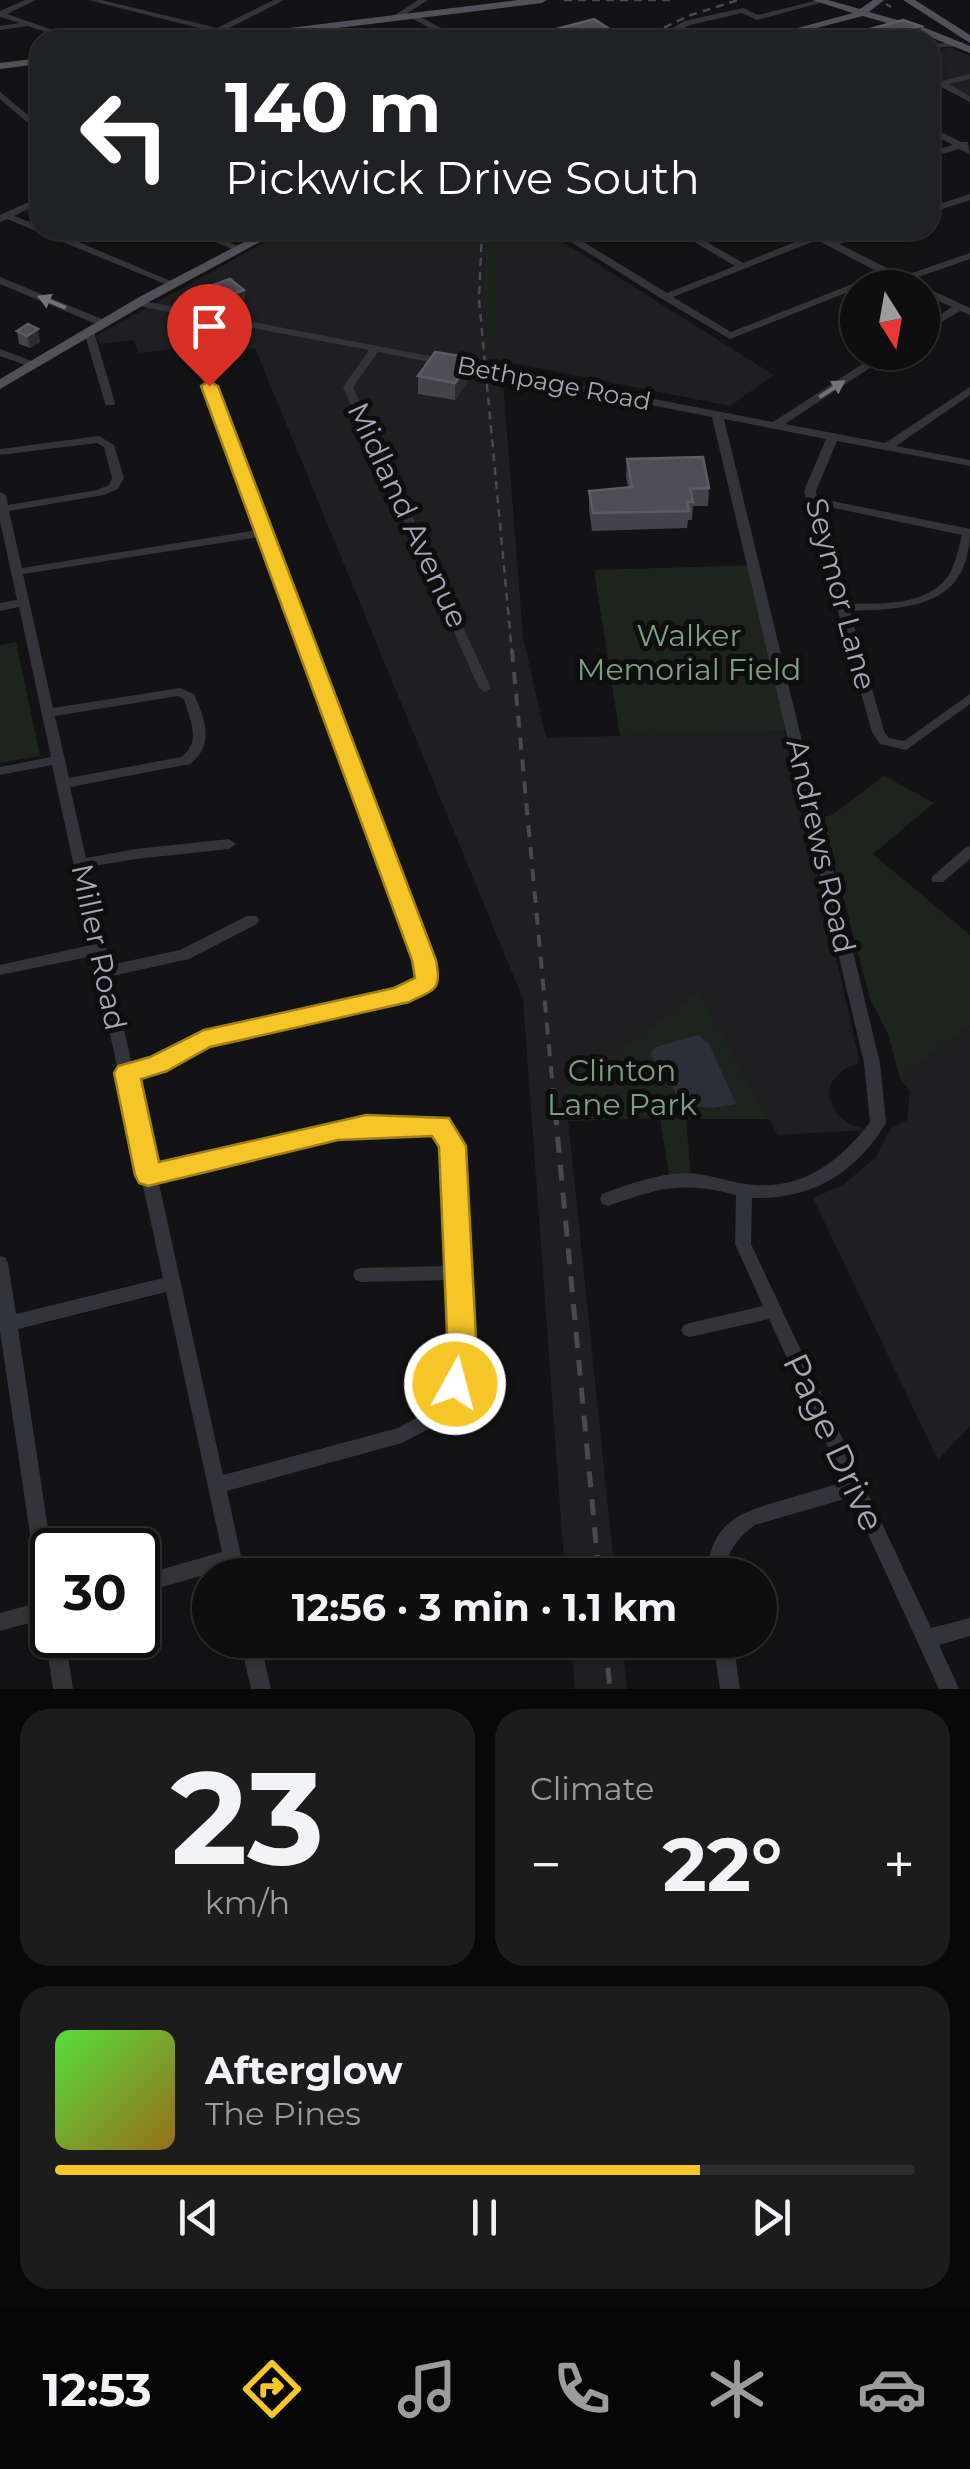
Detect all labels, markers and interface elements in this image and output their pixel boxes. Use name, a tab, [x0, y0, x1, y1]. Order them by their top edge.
text: 140 m	[225, 64, 441, 150]
icon: left	[60, 70, 190, 200]
text: Pickwick Drive South	[225, 150, 700, 205]
north arrow	[840, 270, 940, 370]
map controls	[840, 270, 940, 370]
pin	[167, 284, 252, 387]
one-way arrow	[37, 293, 67, 309]
icon: arrive	[182, 299, 237, 354]
street label: Bethpage Road	[455, 350, 653, 416]
one-way arrow	[818, 380, 846, 398]
street label: Midland Avenue	[340, 396, 476, 634]
street label: Seymor Lane	[798, 494, 884, 694]
park label: Walker Memorial Field	[577, 617, 801, 688]
street label: Andrews Road	[778, 735, 864, 957]
street label: Miller Road	[63, 860, 135, 1034]
park label: Clinton Lane Park	[547, 1052, 697, 1123]
position arrow	[403, 1332, 507, 1436]
street label: Page Drive	[774, 1346, 894, 1538]
speed limit sign: 30	[30, 1528, 160, 1658]
text: 12:56 · 3 min · 1.1 km	[292, 1584, 677, 1631]
text: 23	[171, 1738, 324, 1897]
text: Climate	[530, 1769, 654, 1808]
text: 22°	[663, 1818, 782, 1910]
text: −	[530, 1831, 562, 1898]
text: +	[883, 1831, 915, 1898]
text: km/h	[205, 1883, 290, 1922]
text: Afterglow	[205, 2047, 403, 2094]
text: The Pines	[205, 2094, 361, 2133]
icon: previous	[171, 2190, 226, 2245]
icon: pause	[457, 2190, 512, 2245]
icon: next	[744, 2190, 799, 2245]
icon: directions	[237, 2354, 307, 2424]
icon: music	[392, 2354, 462, 2424]
icon: phone	[547, 2354, 617, 2424]
icon: climate	[702, 2354, 772, 2424]
icon: car	[857, 2354, 927, 2424]
text: 12:53	[43, 2362, 152, 2417]

